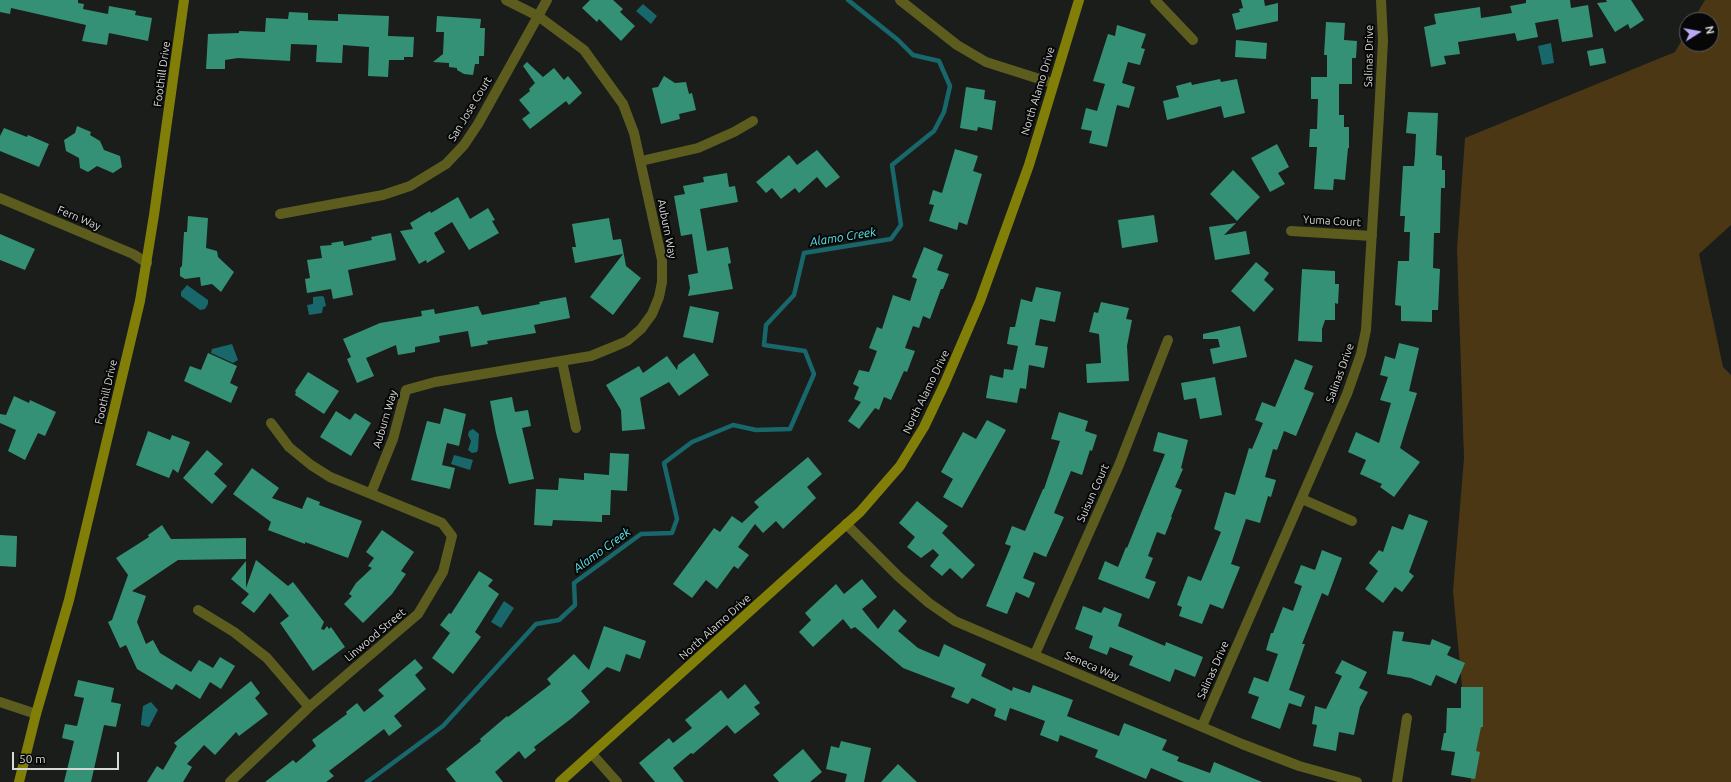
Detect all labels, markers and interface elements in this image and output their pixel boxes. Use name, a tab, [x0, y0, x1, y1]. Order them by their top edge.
north arrow	[1679, 12, 1719, 52]
street label: Salinas Drive	[1362, 25, 1376, 87]
text: N	[1703, 25, 1716, 35]
street label: Foothill Drive	[151, 40, 173, 108]
street label: North Alamo Drive	[1018, 45, 1058, 137]
street label: San Jose Court	[445, 74, 495, 144]
street label: Auburn Way	[655, 198, 679, 260]
street label: Fern Way	[55, 203, 103, 233]
street label: Yuma Court	[1303, 213, 1361, 229]
water label: Alamo Creek	[809, 225, 877, 249]
street label: Salinas Drive	[1323, 342, 1357, 404]
street label: North Alamo Drive	[900, 348, 952, 436]
street label: Foothill Drive	[92, 358, 120, 426]
street label: Auburn Way	[370, 388, 400, 450]
street label: Suisun Court	[1074, 462, 1112, 524]
water label: Alamo Creek	[571, 525, 633, 575]
street label: North Alamo Drive	[676, 591, 754, 663]
street label: Linwood Street	[342, 606, 408, 664]
street label: Salinas Drive	[1194, 639, 1232, 701]
street label: Seneca Way	[1063, 649, 1121, 683]
scale bar	[14, 744, 121, 770]
text: 50 m	[19, 752, 46, 765]

